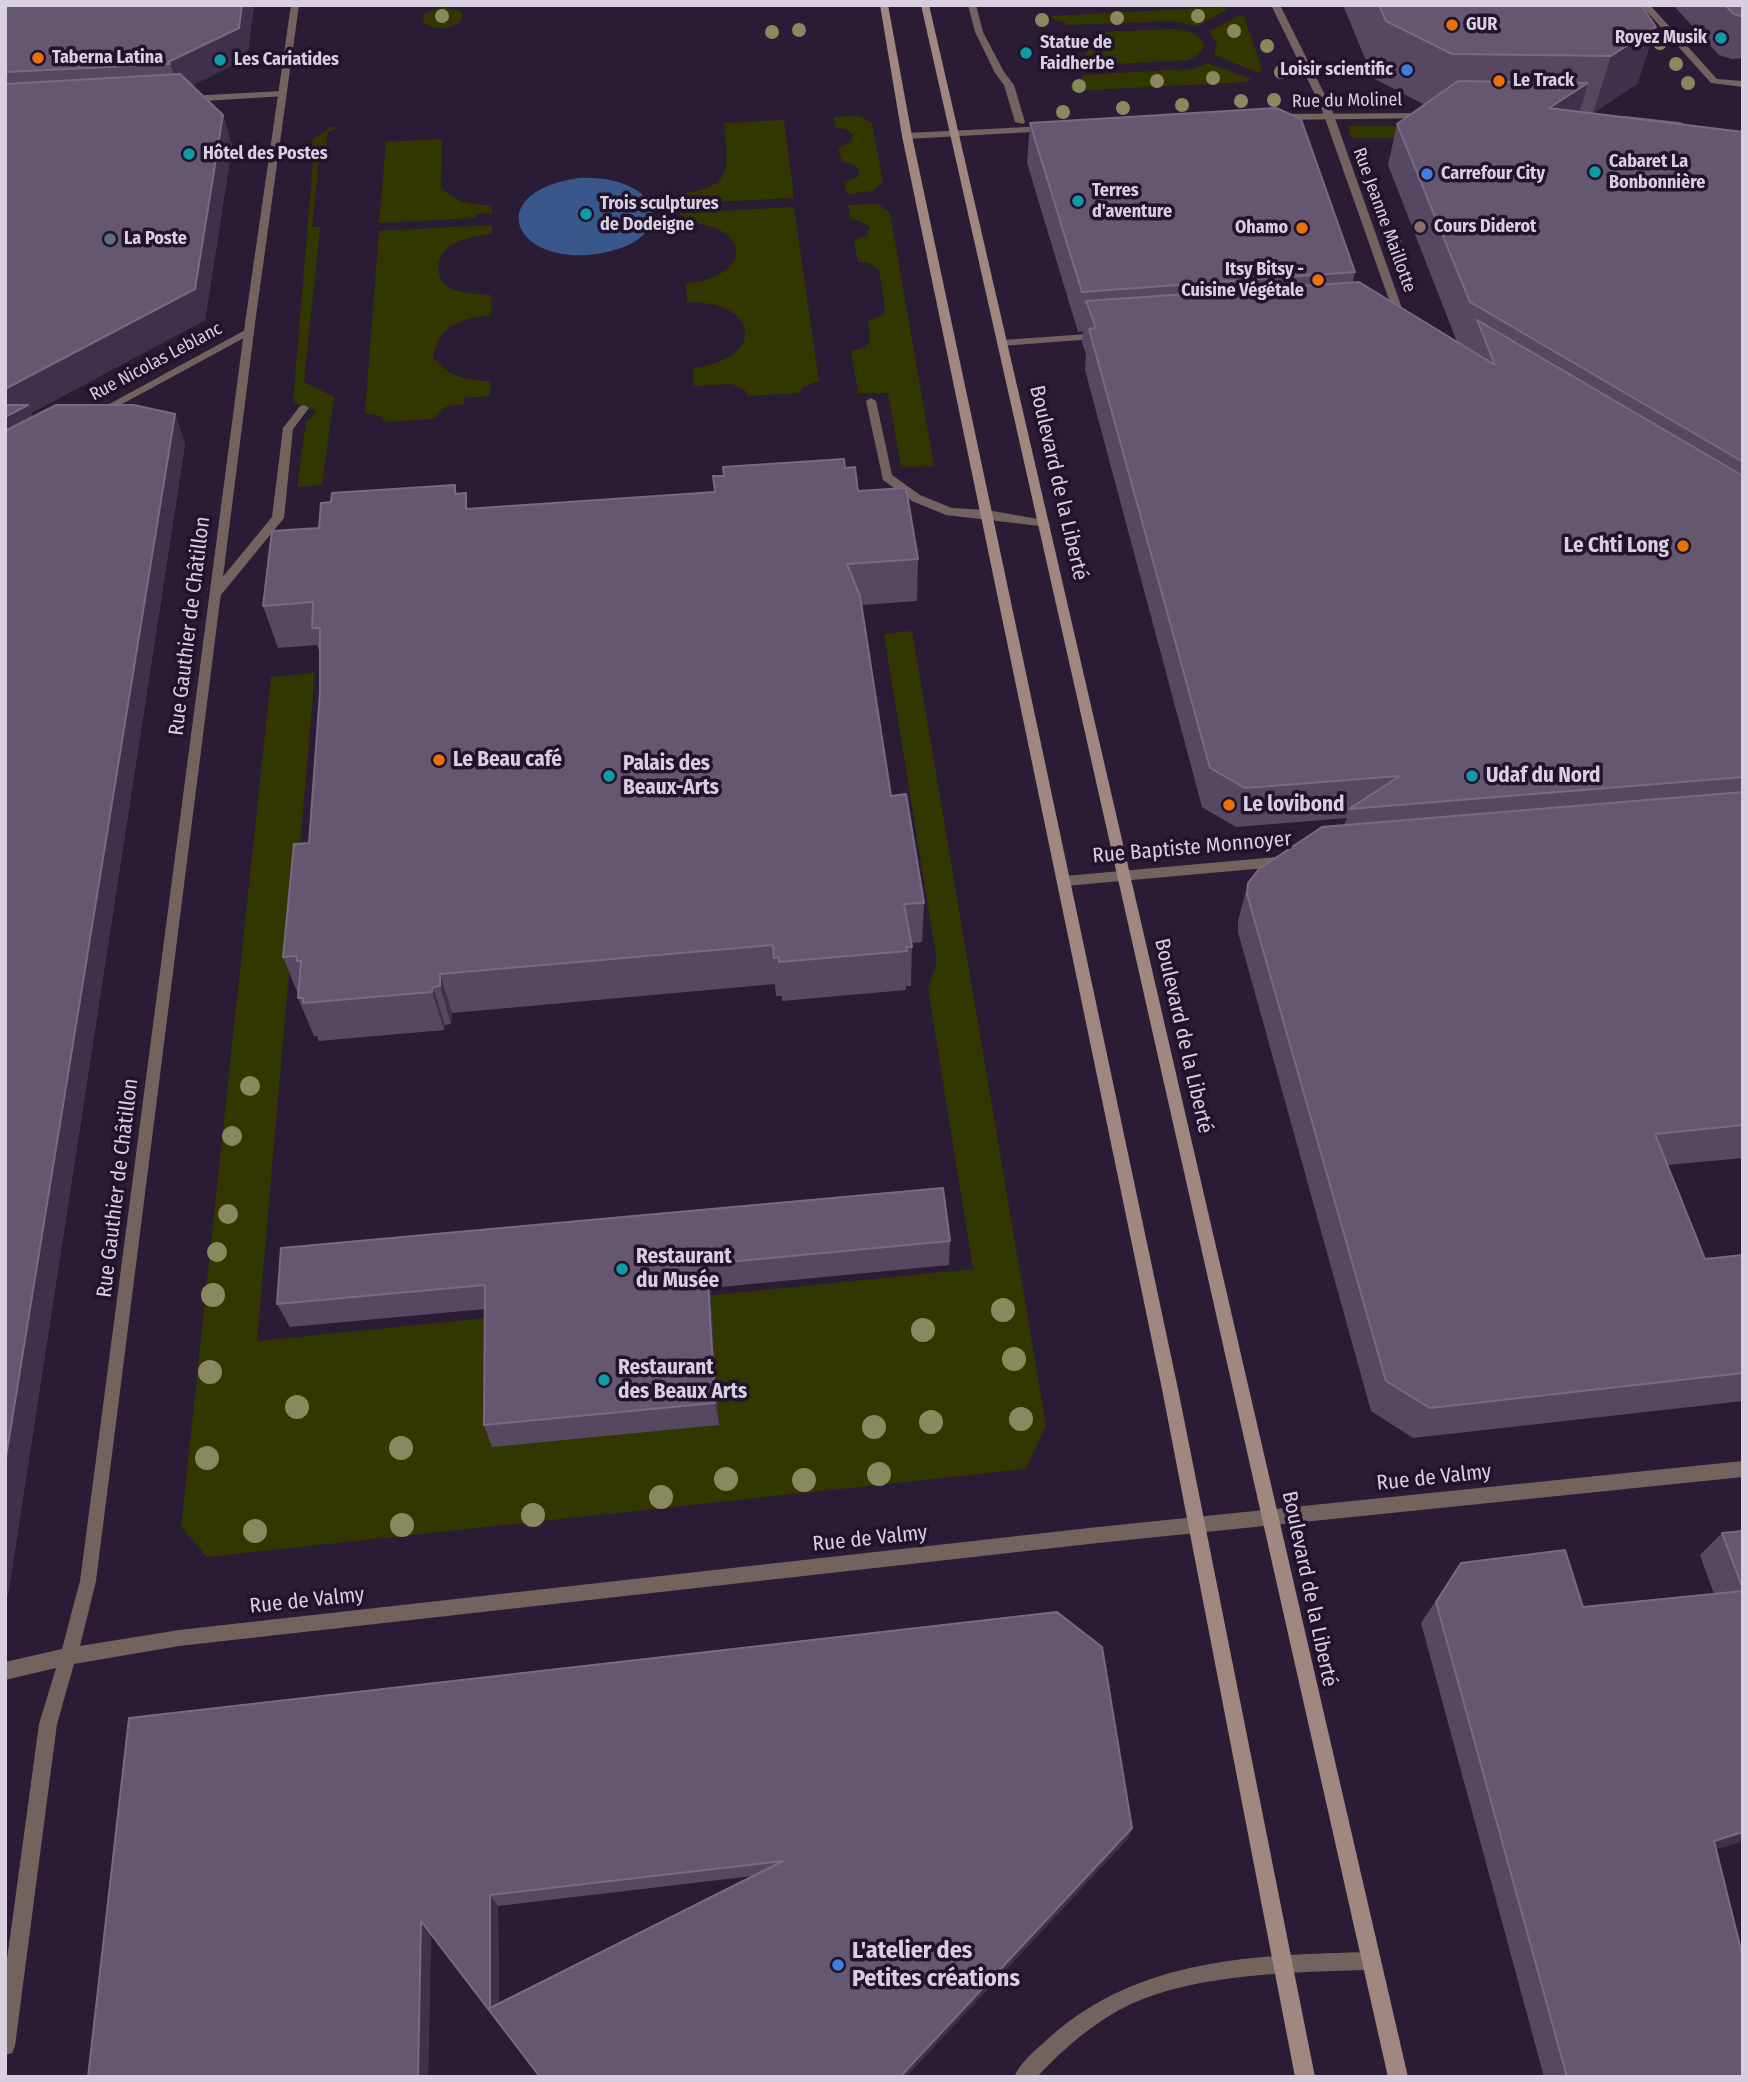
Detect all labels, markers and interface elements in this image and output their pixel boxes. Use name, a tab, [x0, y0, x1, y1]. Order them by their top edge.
place label: GUR	[1466, 14, 1497, 36]
marker: GUR	[1444, 17, 1460, 33]
place label: Royez Musik	[1615, 27, 1707, 49]
marker: Royez Musik	[1713, 30, 1729, 46]
place label: Statue de Faidherbe	[1040, 32, 1114, 74]
marker: Statue de Faidherbe	[1018, 45, 1034, 61]
place label: Taberna Latina	[52, 47, 163, 69]
place label: Les Cariatides	[234, 49, 339, 71]
marker: Taberna Latina	[30, 50, 46, 66]
marker: Les Cariatides	[212, 52, 228, 68]
place label: Loisir scientific	[1280, 59, 1393, 81]
marker: Loisir scientific	[1399, 62, 1415, 78]
place label: Le Track	[1513, 70, 1574, 92]
marker: Le Track	[1491, 73, 1507, 89]
street label: Rue du Molinel	[1292, 89, 1402, 113]
place label: Hôtel des Postes	[203, 143, 328, 165]
street label: Rue Jeanne Maillotte	[1348, 145, 1420, 295]
marker: Hôtel des Postes	[181, 146, 197, 162]
place label: Cabaret La Bonbonnière	[1609, 151, 1705, 194]
place label: Carrefour City	[1441, 163, 1545, 185]
marker: Cabaret La Bonbonnière	[1587, 164, 1603, 180]
marker: Carrefour City	[1419, 166, 1435, 182]
place label: Terres d'aventure	[1092, 180, 1172, 222]
place label: Trois sculptures de Dodeigne	[600, 193, 719, 235]
marker: Terres d'aventure	[1070, 193, 1086, 209]
marker: Trois sculptures de Dodeigne	[578, 206, 594, 222]
place label: Cours Diderot	[1434, 216, 1536, 238]
place label: Ohamo	[1235, 217, 1288, 239]
marker: Cours Diderot	[1412, 219, 1428, 235]
marker: Ohamo	[1294, 220, 1310, 236]
place label: La Poste	[124, 228, 187, 250]
marker: La Poste	[102, 231, 118, 247]
place label: Itsy Bitsy - Cuisine Végétale	[1181, 259, 1304, 302]
marker: Itsy Bitsy - Cuisine Végétale	[1310, 272, 1326, 288]
street label: Rue Nicolas Leblanc	[86, 318, 226, 406]
street label: Boulevard de la Liberté	[1023, 383, 1093, 583]
street label: Rue Gauthier de Châtillon	[164, 515, 216, 737]
place label: Le Chti Long	[1564, 533, 1669, 559]
marker: Le Chti Long	[1675, 538, 1691, 554]
place label: Le Beau café	[453, 747, 562, 773]
place label: Palais des Beaux-Arts	[623, 751, 719, 801]
marker: Le Beau café	[431, 752, 447, 768]
place label: Udaf du Nord	[1486, 763, 1601, 789]
marker: Palais des Beaux-Arts	[601, 768, 617, 784]
marker: Udaf du Nord	[1464, 768, 1480, 784]
place label: Le lovibond	[1243, 792, 1344, 818]
marker: Le lovibond	[1221, 797, 1237, 813]
street label: Rue Baptiste Monnoyer	[1091, 827, 1293, 869]
street label: Boulevard de la Liberté	[1148, 936, 1218, 1136]
street label: Rue Gauthier de Châtillon	[92, 1077, 144, 1299]
place label: Restaurant du Musée	[636, 1244, 732, 1294]
marker: Restaurant du Musée	[614, 1261, 630, 1277]
place label: Restaurant des Beaux Arts	[618, 1355, 747, 1405]
marker: Restaurant des Beaux Arts	[596, 1372, 612, 1388]
street label: Rue de Valmy	[1375, 1459, 1493, 1497]
street label: Boulevard de la Liberté	[1276, 1489, 1342, 1689]
street label: Rue de Valmy	[811, 1520, 929, 1558]
street label: Rue de Valmy	[248, 1582, 366, 1620]
place label: L'atelier des Petites créations	[852, 1937, 1020, 1993]
marker: L'atelier des Petites créations	[830, 1957, 846, 1973]

